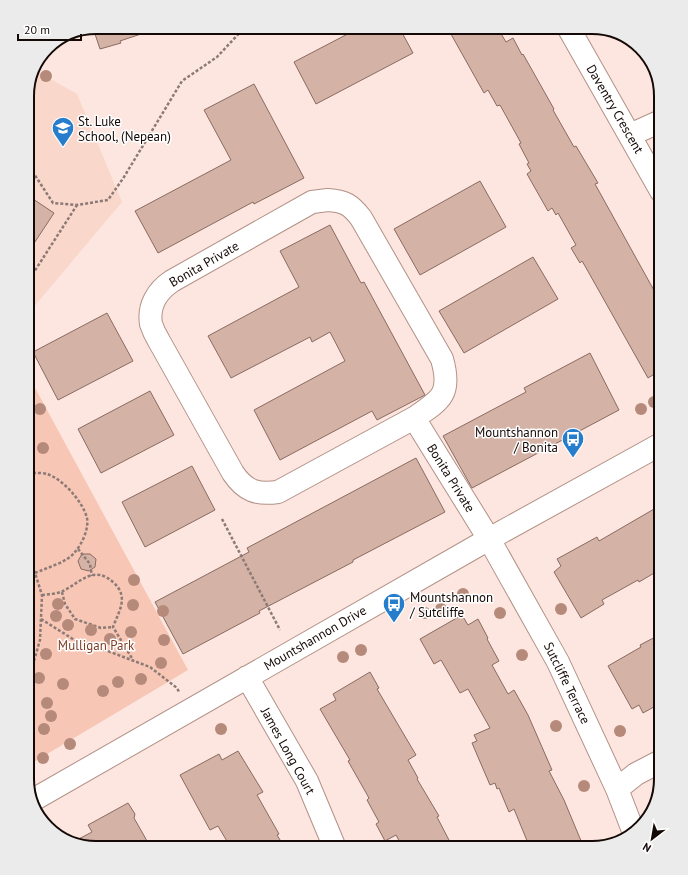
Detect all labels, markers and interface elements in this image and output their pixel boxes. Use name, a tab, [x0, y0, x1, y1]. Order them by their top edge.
scale bar	[18, 16, 81, 42]
text: 20 m	[24, 22, 50, 37]
street label: Daventry Crescent	[583, 61, 648, 157]
place label: St. Luke School, (Nepean)	[78, 113, 171, 145]
school or university icon: St. Luke School, (Nepean)	[50, 115, 76, 148]
street label: Bonita Private	[166, 237, 242, 291]
place label: Mountshannon / Bonita	[475, 424, 558, 456]
bus stop icon: Mountshannon / Bonita	[560, 426, 586, 459]
street label: Bonita Private	[423, 441, 479, 515]
place label: Mountshannon / Sutcliffe	[409, 589, 493, 621]
bus stop icon: Mountshannon / Sutcliffe	[381, 591, 407, 624]
street label: Mountshannon Drive	[261, 602, 369, 674]
park label: Mulligan Park	[58, 637, 135, 654]
street label: Sutcliffe Terrace	[540, 639, 594, 727]
street label: James Long Court	[257, 704, 319, 798]
north arrow	[632, 819, 672, 859]
text: N	[640, 840, 654, 855]

